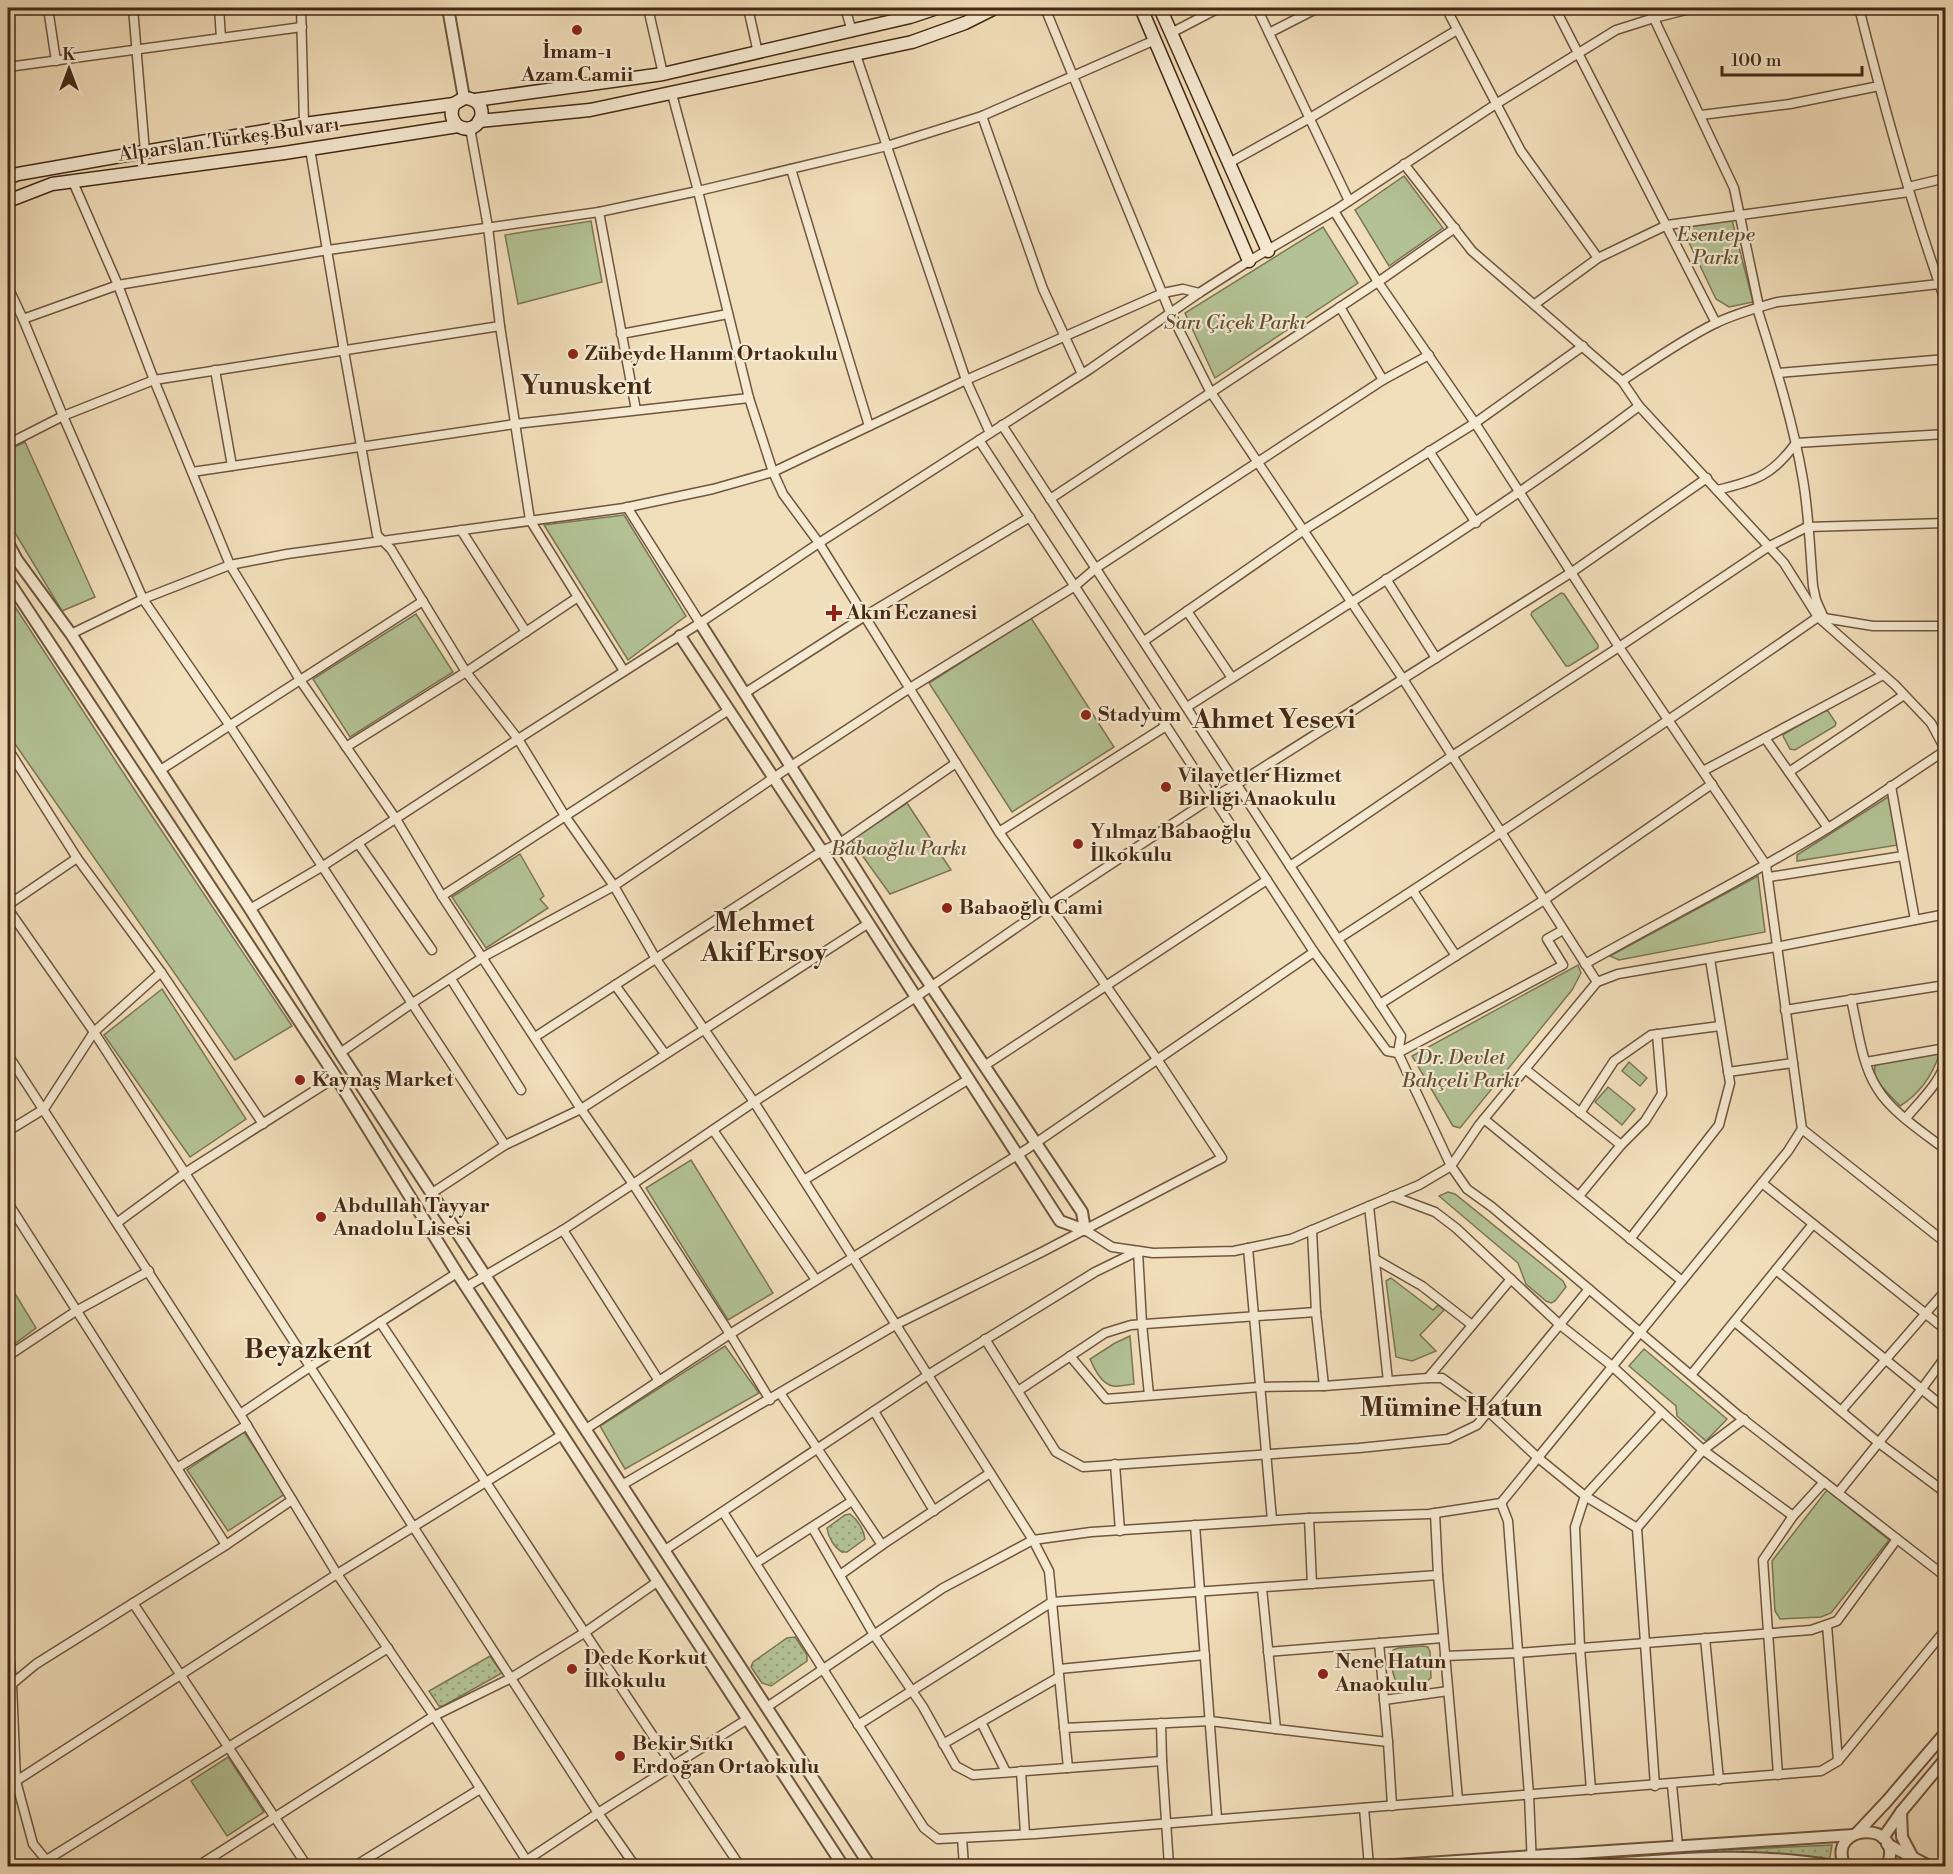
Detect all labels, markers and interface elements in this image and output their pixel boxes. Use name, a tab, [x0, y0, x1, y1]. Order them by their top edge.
marker: İmam-ı Azam Camii	[570, 23, 584, 37]
place label: İmam-ı Azam Camii	[520, 38, 634, 88]
north arrow	[39, 39, 99, 99]
scale bar	[1722, 39, 1862, 77]
text: K	[63, 45, 77, 65]
text: 100 m	[1731, 49, 1782, 72]
street label: Alparslan Türkeş Bulvarı	[116, 112, 342, 168]
park label: Esentepe Parkı	[1676, 223, 1756, 271]
park label: Sarı Çiçek Parkı	[1164, 311, 1307, 336]
place label: Zübeyde Hanım Ortaokulu	[585, 342, 839, 367]
marker: Zübeyde Hanım Ortaokulu	[566, 347, 580, 361]
district label: Yunuskent	[520, 370, 653, 402]
place label: Akın Eczanesi	[845, 601, 978, 626]
marker: Akın Eczanesi	[827, 606, 841, 620]
place label: Stadyum	[1098, 703, 1181, 728]
district label: Ahmet Yesevi	[1191, 704, 1356, 736]
marker: Stadyum	[1079, 708, 1093, 722]
place label: Vilayetler Hizmet Birliği Anaokulu	[1177, 764, 1342, 812]
marker: Vilayetler Hizmet Birliği Anaokulu	[1159, 780, 1173, 794]
place label: Yılmaz Babaoğlu İlkokulu	[1090, 820, 1252, 868]
park label: Babaoğlu Parkı	[830, 837, 968, 862]
marker: Yılmaz Babaoğlu İlkokulu	[1071, 837, 1085, 851]
place label: Babaoğlu Cami	[959, 896, 1104, 921]
marker: Babaoğlu Cami	[940, 901, 954, 915]
district label: Mehmet Akif Ersoy	[700, 907, 828, 969]
park label: Dr. Devlet Bahçeli Parkı	[1401, 1046, 1521, 1094]
place label: Kaynaş Market	[312, 1068, 454, 1093]
marker: Kaynaş Market	[293, 1073, 307, 1087]
place label: Abdullah Tayyar Anadolu Lisesi	[332, 1194, 490, 1242]
marker: Abdullah Tayyar Anadolu Lisesi	[314, 1210, 328, 1224]
district label: Beyazkent	[244, 1334, 373, 1366]
district label: Mümine Hatun	[1360, 1392, 1542, 1424]
place label: Dede Korkut İlkokulu	[584, 1646, 708, 1694]
place label: Nene Hatun Anaokulu	[1334, 1650, 1447, 1698]
marker: Dede Korkut İlkokulu	[565, 1662, 579, 1676]
marker: Nene Hatun Anaokulu	[1316, 1667, 1330, 1681]
place label: Bekir Sıtkı Erdoğan Ortaokulu	[632, 1732, 820, 1780]
marker: Bekir Sıtkı Erdoğan Ortaokulu	[613, 1749, 627, 1763]

